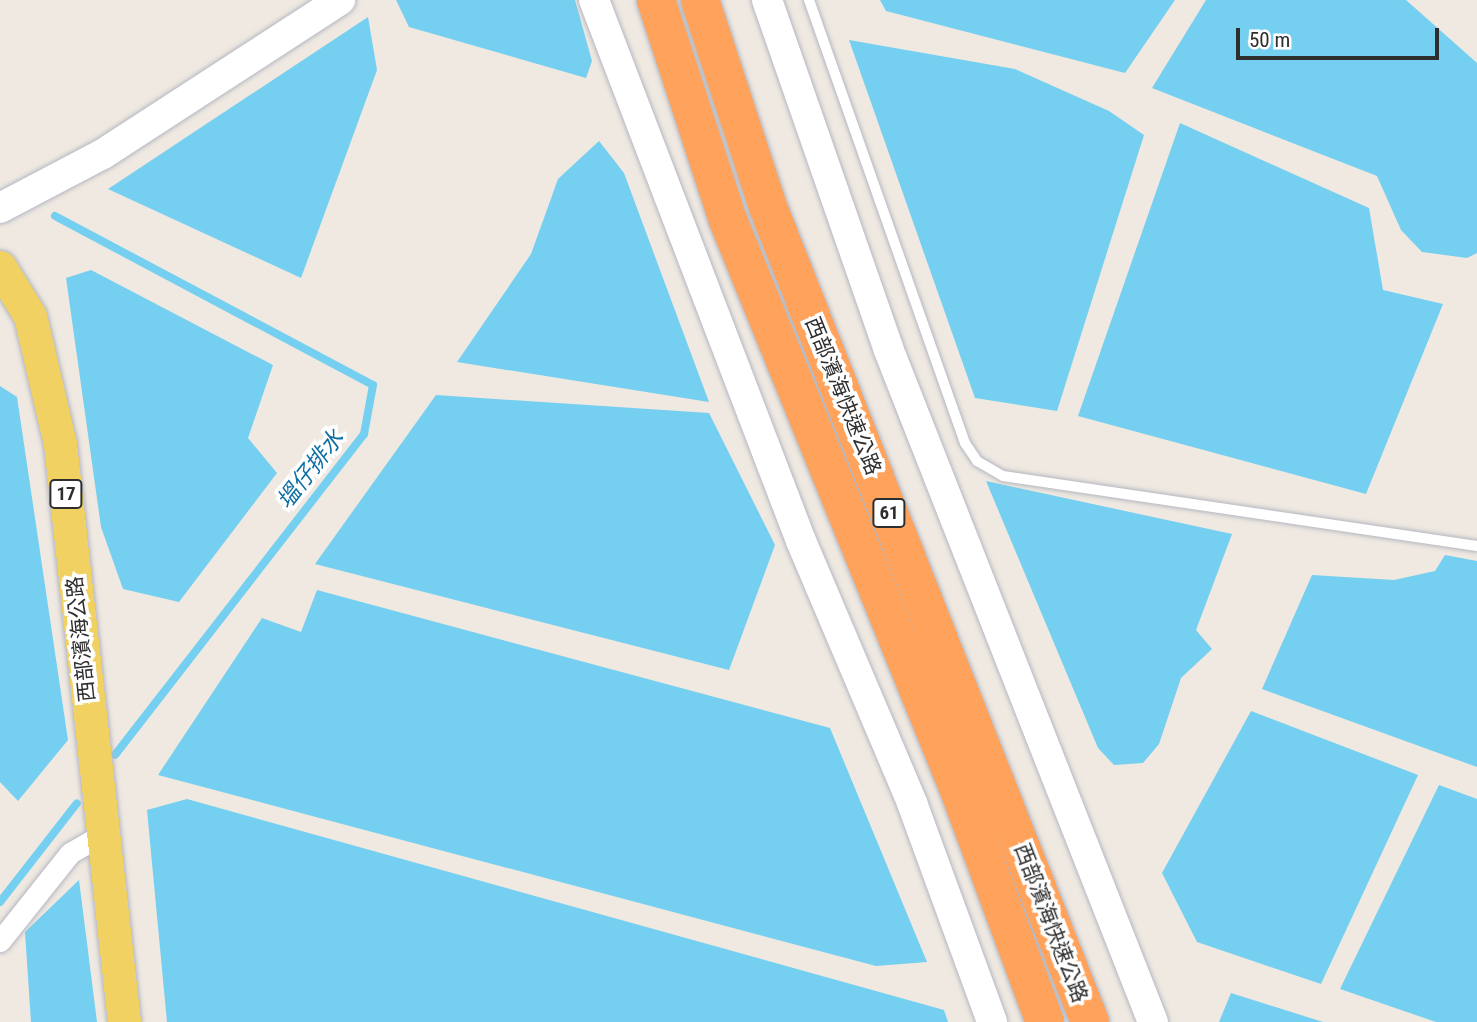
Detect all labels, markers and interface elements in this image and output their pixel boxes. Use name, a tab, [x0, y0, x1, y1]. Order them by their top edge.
scale bar	[1239, 14, 1442, 58]
text: 50 m	[1249, 28, 1290, 52]
street label: 西部濱海快速公路	[800, 313, 886, 479]
water label: 塭仔排水	[272, 425, 350, 515]
road number: 17	[48, 478, 84, 509]
road number: 61	[872, 498, 906, 528]
street label: 西部濱海公路	[62, 575, 100, 703]
street label: 西部濱海快速公路	[1009, 840, 1093, 1006]

